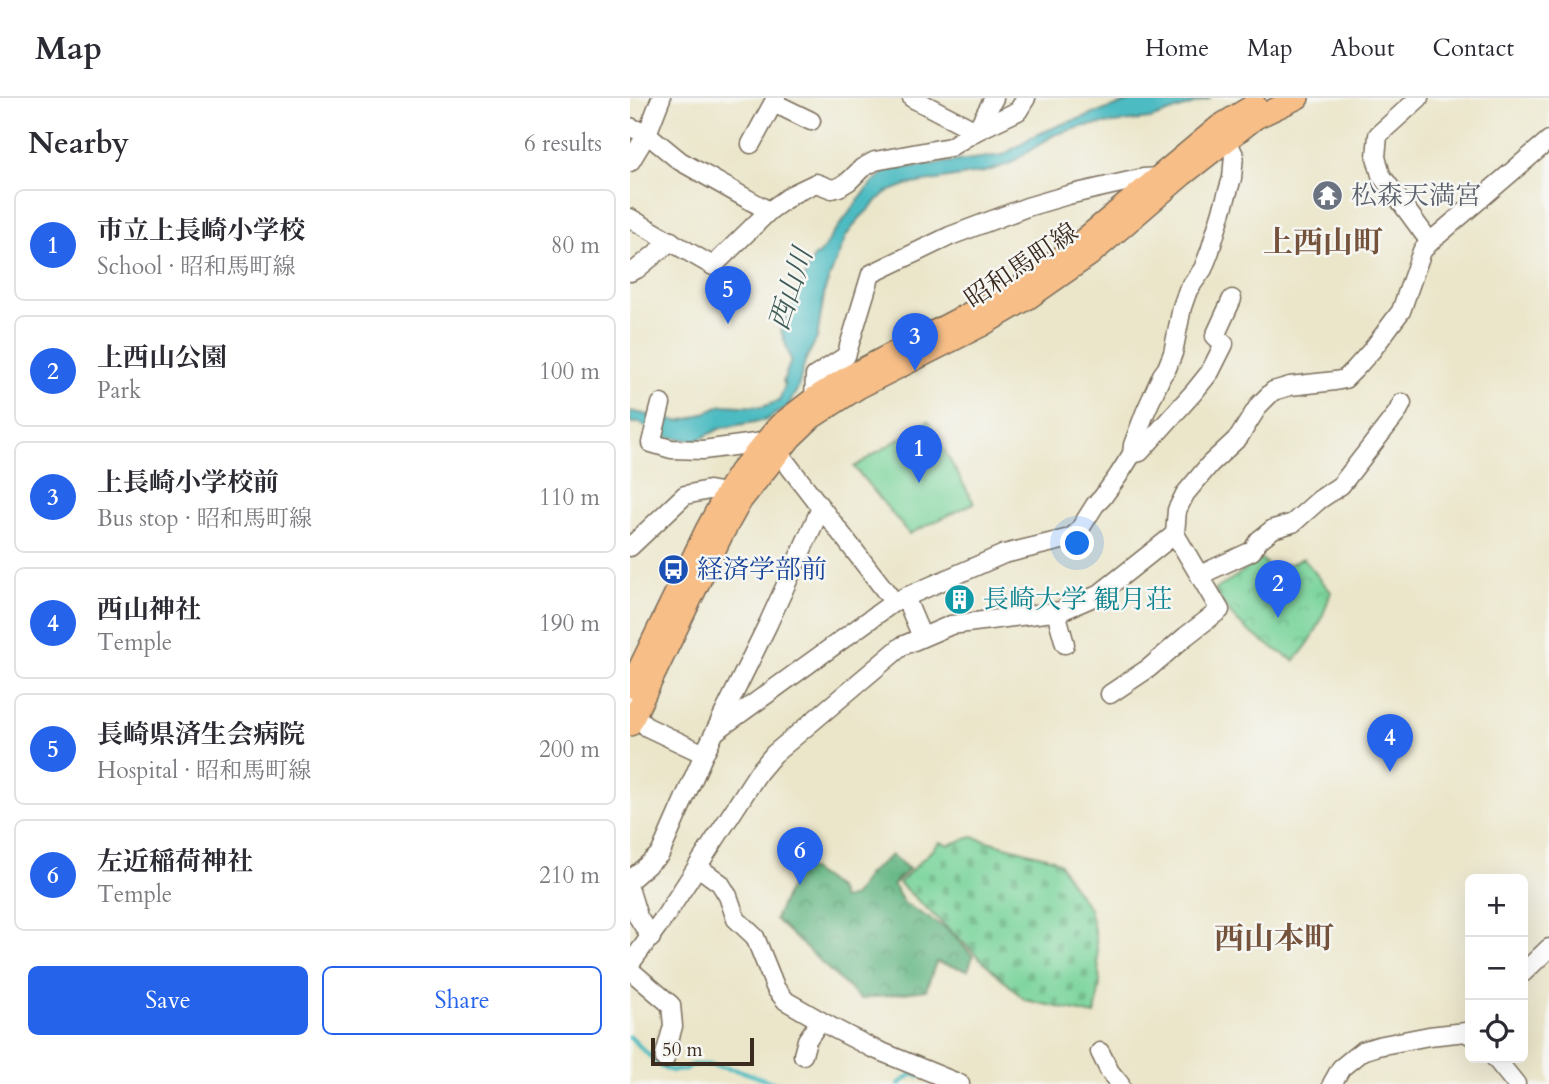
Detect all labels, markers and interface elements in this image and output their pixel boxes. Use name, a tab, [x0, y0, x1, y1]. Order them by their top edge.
text: Map	[35, 26, 102, 71]
text: Home	[1145, 32, 1209, 65]
text: Map	[1247, 32, 1293, 65]
text: About	[1331, 32, 1395, 65]
text: Contact	[1433, 32, 1514, 65]
text: Nearby	[28, 123, 129, 164]
text: 6 results	[524, 128, 602, 159]
temple icon: 松森天満宮	[1311, 178, 1345, 212]
place label: 松森天満宮	[1351, 178, 1481, 213]
text: 市立上長崎小学校	[97, 213, 305, 248]
street label: 昭和馬町線	[958, 215, 1085, 316]
district label: 上西山町	[1263, 222, 1383, 263]
text: 1	[47, 230, 59, 261]
text: 80 m	[551, 230, 600, 261]
water label: 西山川	[760, 241, 823, 335]
text: School · 昭和馬町線	[97, 251, 296, 282]
pin: 5	[705, 266, 751, 324]
pin: 3	[892, 313, 938, 371]
text: 上西山公園	[97, 340, 227, 375]
text: 2	[47, 356, 59, 387]
text: 100 m	[539, 356, 600, 387]
text: Park	[97, 375, 141, 406]
pin: 1	[896, 425, 942, 483]
text: 上長崎小学校前	[97, 465, 279, 500]
text: 3	[47, 482, 59, 513]
text: 110 m	[539, 482, 600, 513]
text: Bus stop · 昭和馬町線	[97, 503, 312, 534]
your location	[1060, 526, 1094, 560]
bus stop icon: 経済学部前	[657, 552, 691, 586]
place label: 経済学部前	[697, 552, 827, 587]
pin: 2	[1255, 560, 1301, 618]
building icon: 長崎大学 観月荘	[943, 582, 977, 616]
place label: 長崎大学 観月荘	[983, 582, 1172, 617]
text: 西山神社	[97, 592, 201, 627]
text: 4	[47, 608, 59, 639]
text: 190 m	[539, 608, 600, 639]
text: Temple	[97, 627, 172, 658]
pin: 4	[1367, 714, 1413, 772]
text: 長崎県済生会病院	[97, 717, 305, 752]
text: 5	[47, 734, 59, 765]
text: 200 m	[539, 734, 600, 765]
text: Hospital · 昭和馬町線	[97, 755, 311, 786]
pin: 6	[777, 827, 823, 885]
text: 左近稲荷神社	[97, 844, 253, 879]
text: 6	[47, 860, 59, 891]
text: 210 m	[539, 860, 600, 891]
map controls	[1465, 874, 1528, 1063]
button: +	[1465, 874, 1528, 937]
text: Temple	[97, 879, 172, 910]
district label: 西山本町	[1214, 918, 1334, 959]
button: −	[1465, 937, 1528, 1000]
button: Save	[28, 966, 308, 1035]
button: Share	[322, 966, 602, 1035]
button: locate	[1465, 1000, 1528, 1063]
scale bar	[651, 1035, 754, 1067]
text: 50 m	[662, 1037, 703, 1063]

